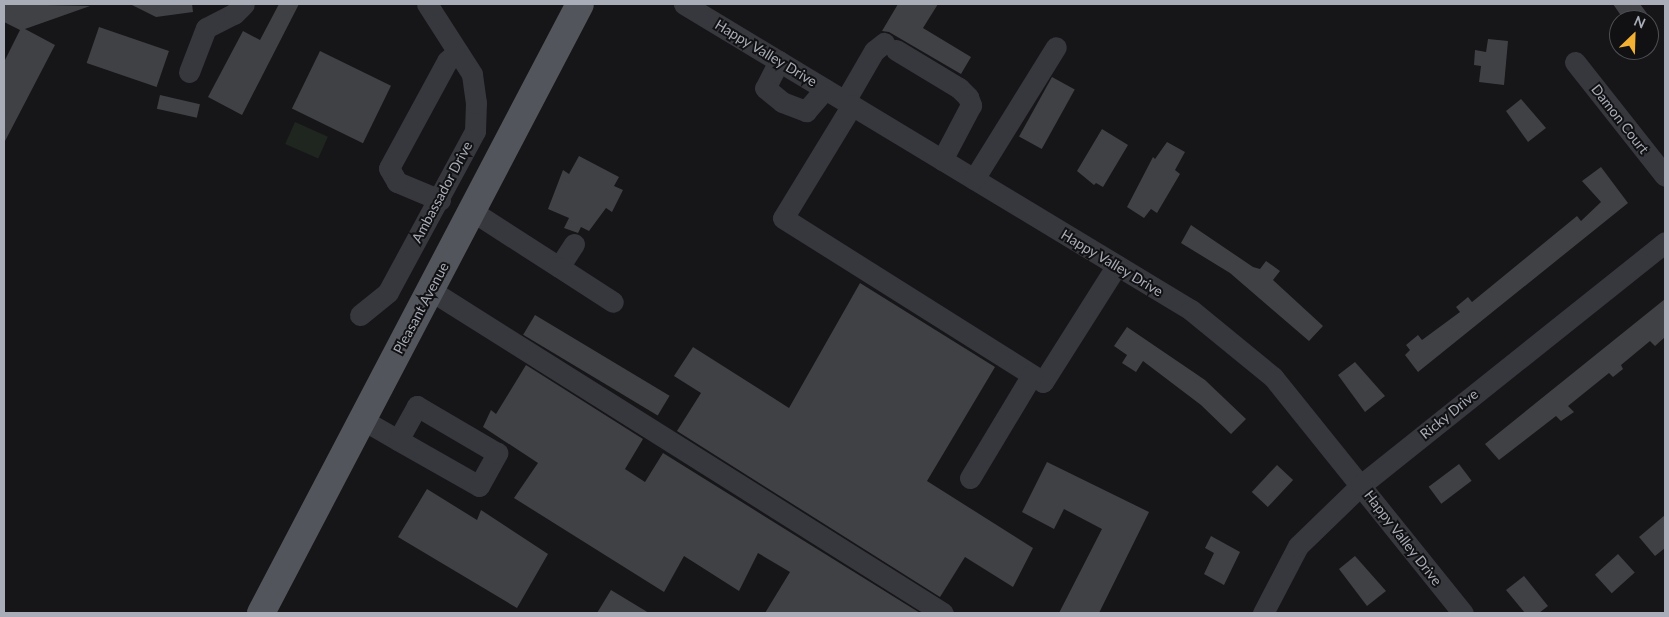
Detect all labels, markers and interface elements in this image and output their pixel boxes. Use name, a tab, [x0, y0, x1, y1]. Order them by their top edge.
north arrow	[1609, 10, 1659, 60]
text: N	[1632, 12, 1648, 32]
street label: Happy Valley Drive	[711, 16, 821, 90]
street label: Damon Court	[1588, 81, 1652, 157]
street label: Ambassador Drive	[408, 138, 476, 246]
street label: Happy Valley Drive	[1057, 226, 1167, 300]
street label: Pleasant Avenue	[390, 259, 452, 357]
street label: Ricky Drive	[1417, 385, 1481, 443]
street label: Happy Valley Drive	[1360, 487, 1446, 589]

